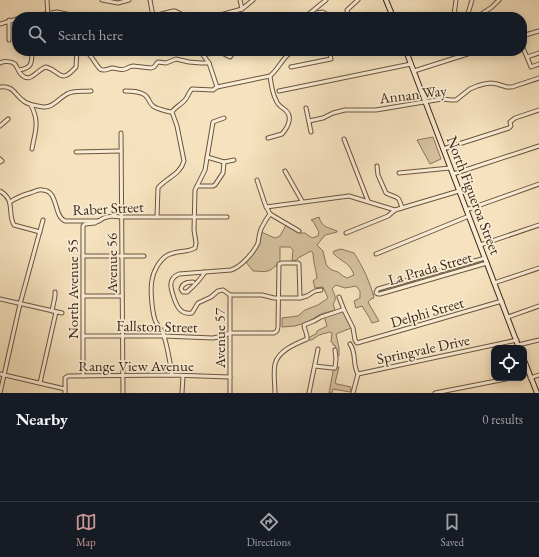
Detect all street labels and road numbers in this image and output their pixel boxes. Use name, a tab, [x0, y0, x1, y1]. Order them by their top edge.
street label: Annan Way	[377, 80, 448, 108]
street label: North Figueroa Street	[443, 133, 505, 257]
street label: Raber Street	[72, 197, 144, 219]
street label: Avenue 56	[102, 233, 121, 294]
street label: North Avenue 55	[63, 239, 82, 339]
street label: La Prada Street	[386, 247, 474, 289]
street label: Delphi Street	[388, 292, 466, 332]
street label: Avenue 57	[210, 307, 229, 369]
street label: Fallston Street	[116, 316, 198, 336]
street label: Springvale Drive	[375, 330, 471, 368]
street label: Range View Avenue	[78, 356, 194, 375]

